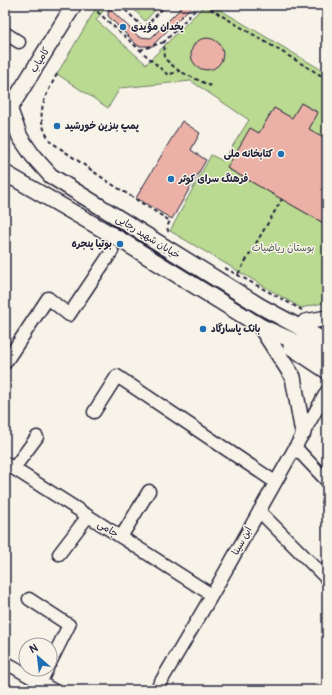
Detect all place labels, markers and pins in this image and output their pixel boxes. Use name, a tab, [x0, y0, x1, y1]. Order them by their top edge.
place label: یخدان مؤیدی	[131, 21, 184, 33]
marker: یخدان مؤیدی	[118, 22, 128, 32]
place label: پمپ بنزین خورشید	[65, 120, 139, 133]
marker: پمپ بنزین خورشید	[52, 121, 62, 131]
place label: کتابخانه ملی	[224, 148, 274, 160]
marker: کتابخانه ملی	[276, 149, 286, 159]
place label: فرهنگ سرای کوثر	[178, 172, 249, 185]
marker: فرهنگ سرای کوثر	[166, 174, 176, 184]
place label: بوتیا پنجره	[72, 238, 112, 251]
marker: بوتیا پنجره	[115, 239, 125, 249]
place label: بانک پاسارگاد	[211, 322, 261, 336]
marker: بانک پاسارگاد	[198, 324, 208, 334]

